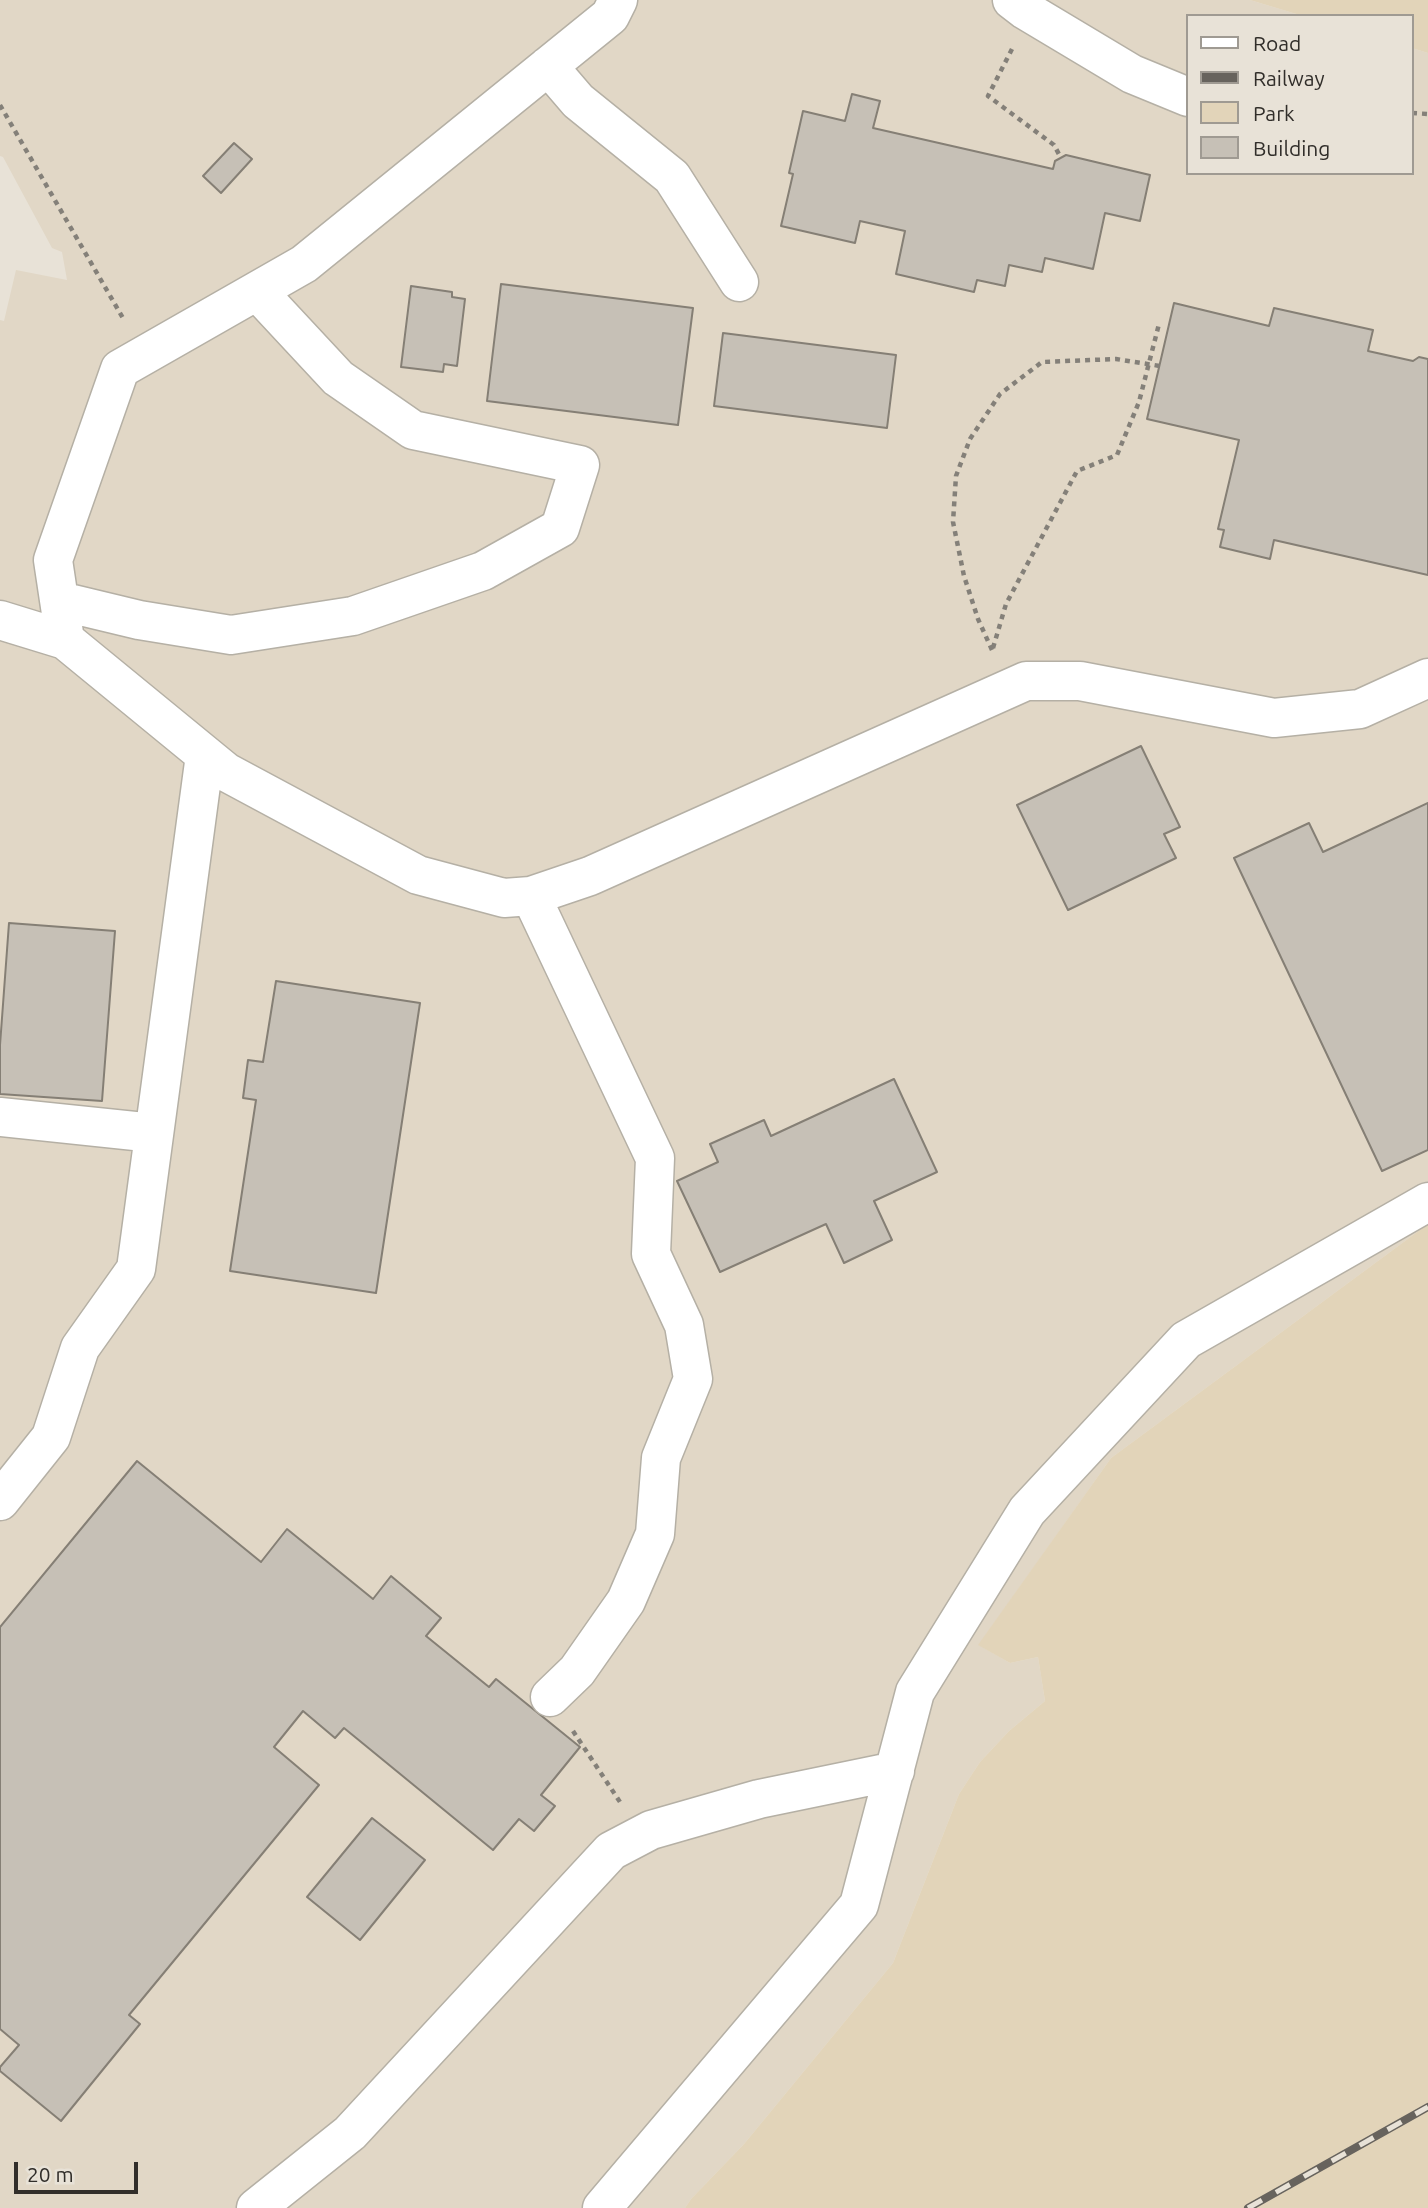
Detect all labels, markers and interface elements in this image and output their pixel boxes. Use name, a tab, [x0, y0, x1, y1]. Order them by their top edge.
legend	[1186, 14, 1414, 175]
text: Road	[1253, 31, 1301, 55]
text: Railway	[1253, 66, 1325, 90]
text: Park	[1253, 101, 1295, 125]
text: Building	[1253, 136, 1330, 160]
scale bar	[18, 2148, 142, 2192]
text: 20 m	[27, 2162, 74, 2186]

